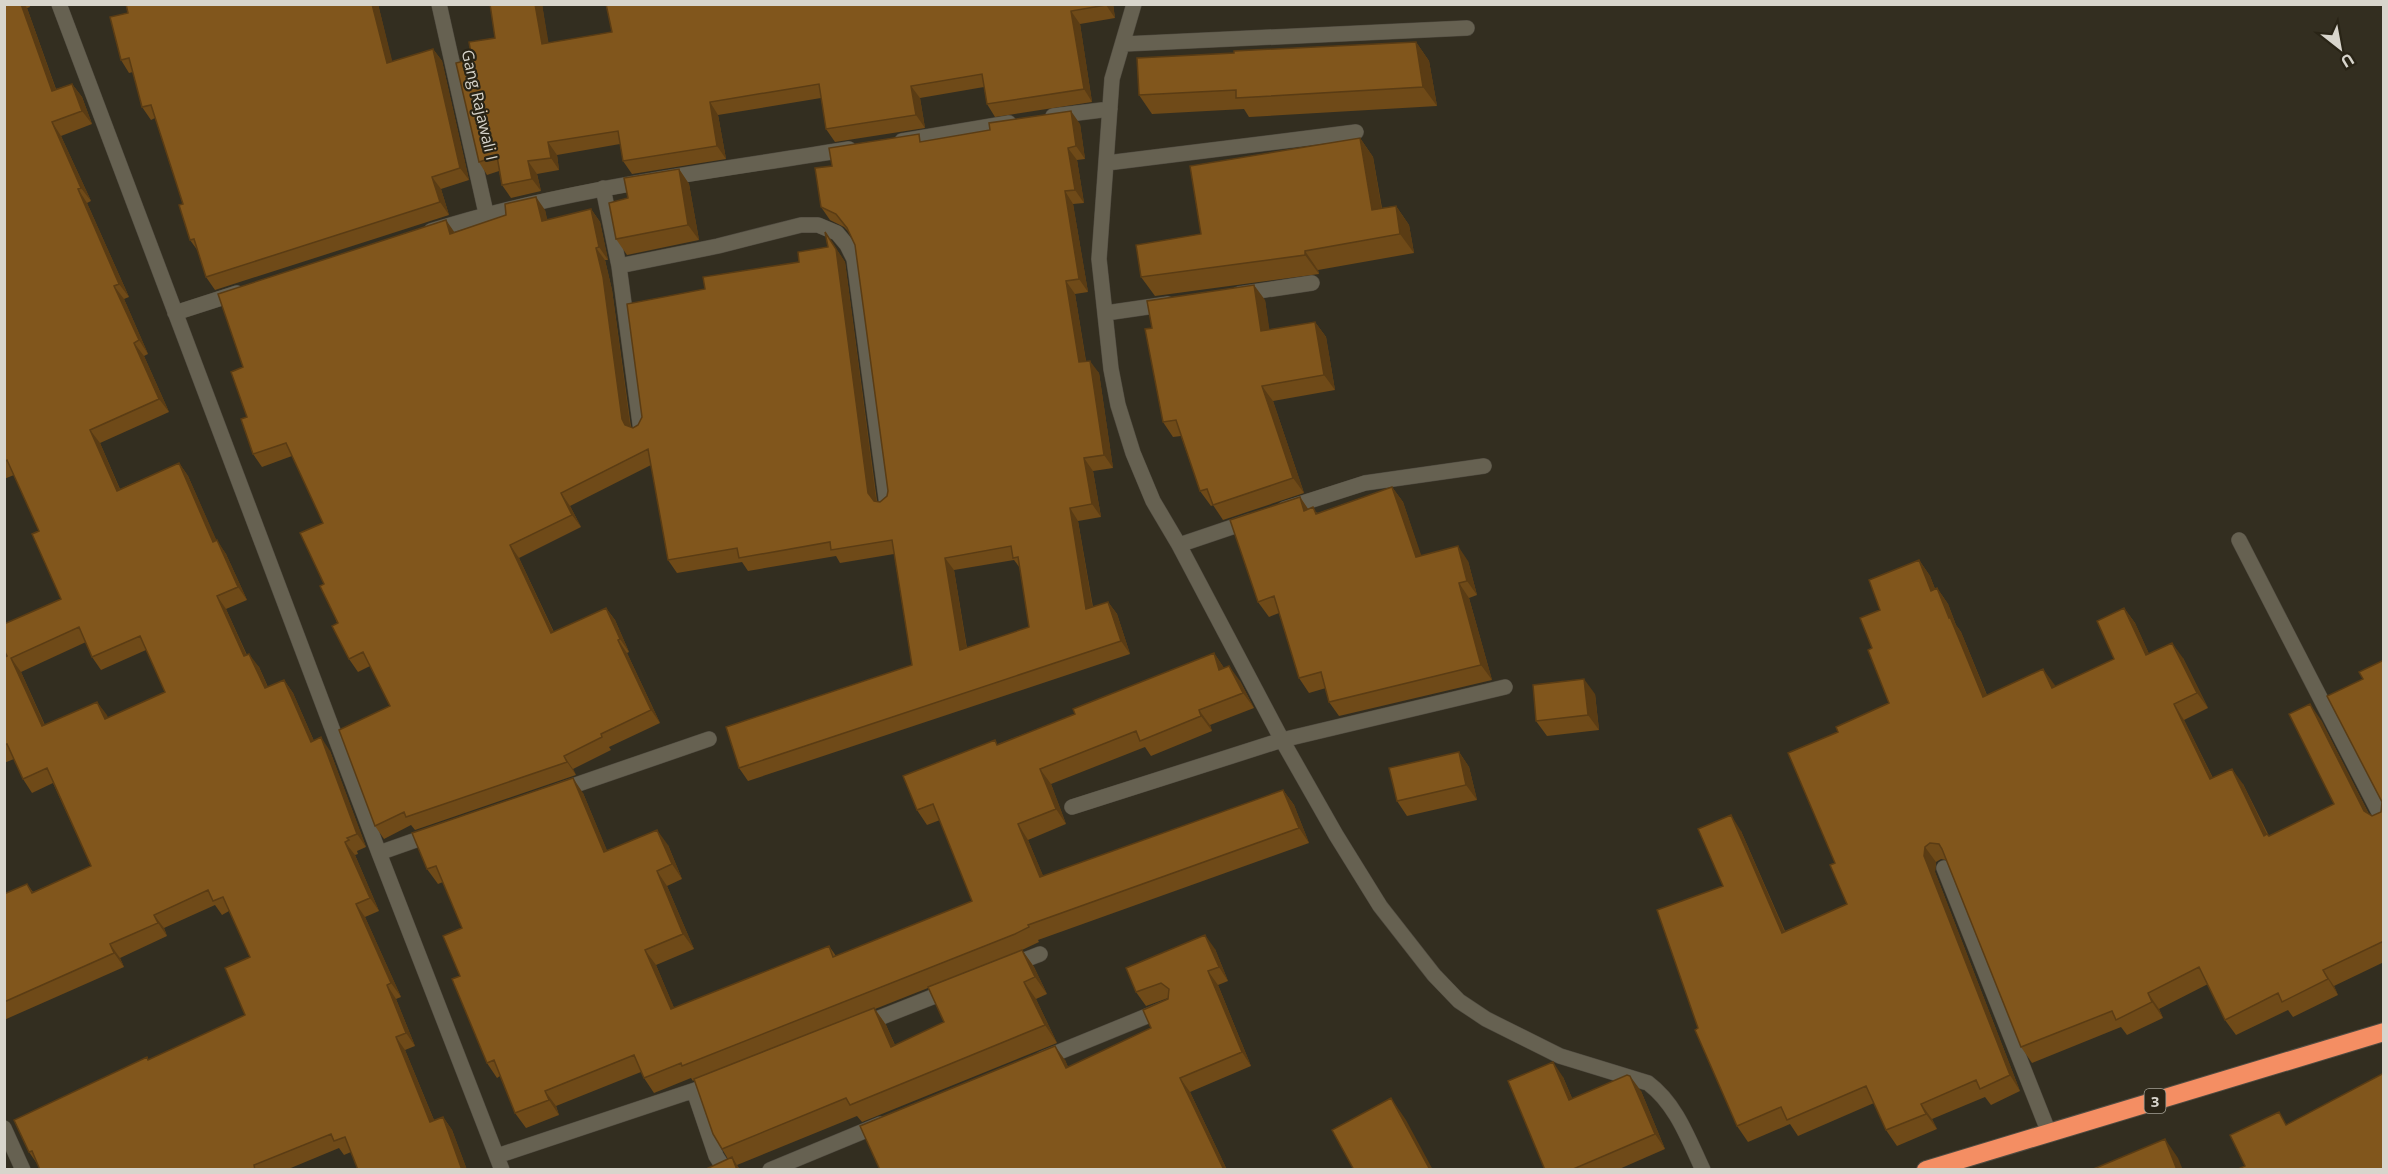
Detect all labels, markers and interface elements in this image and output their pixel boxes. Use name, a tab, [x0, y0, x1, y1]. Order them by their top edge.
north arrow	[2310, 18, 2370, 78]
street label: Gang Rajawali I	[457, 48, 503, 162]
text: U	[2337, 48, 2359, 73]
road number: 3	[2144, 1089, 2166, 1113]

